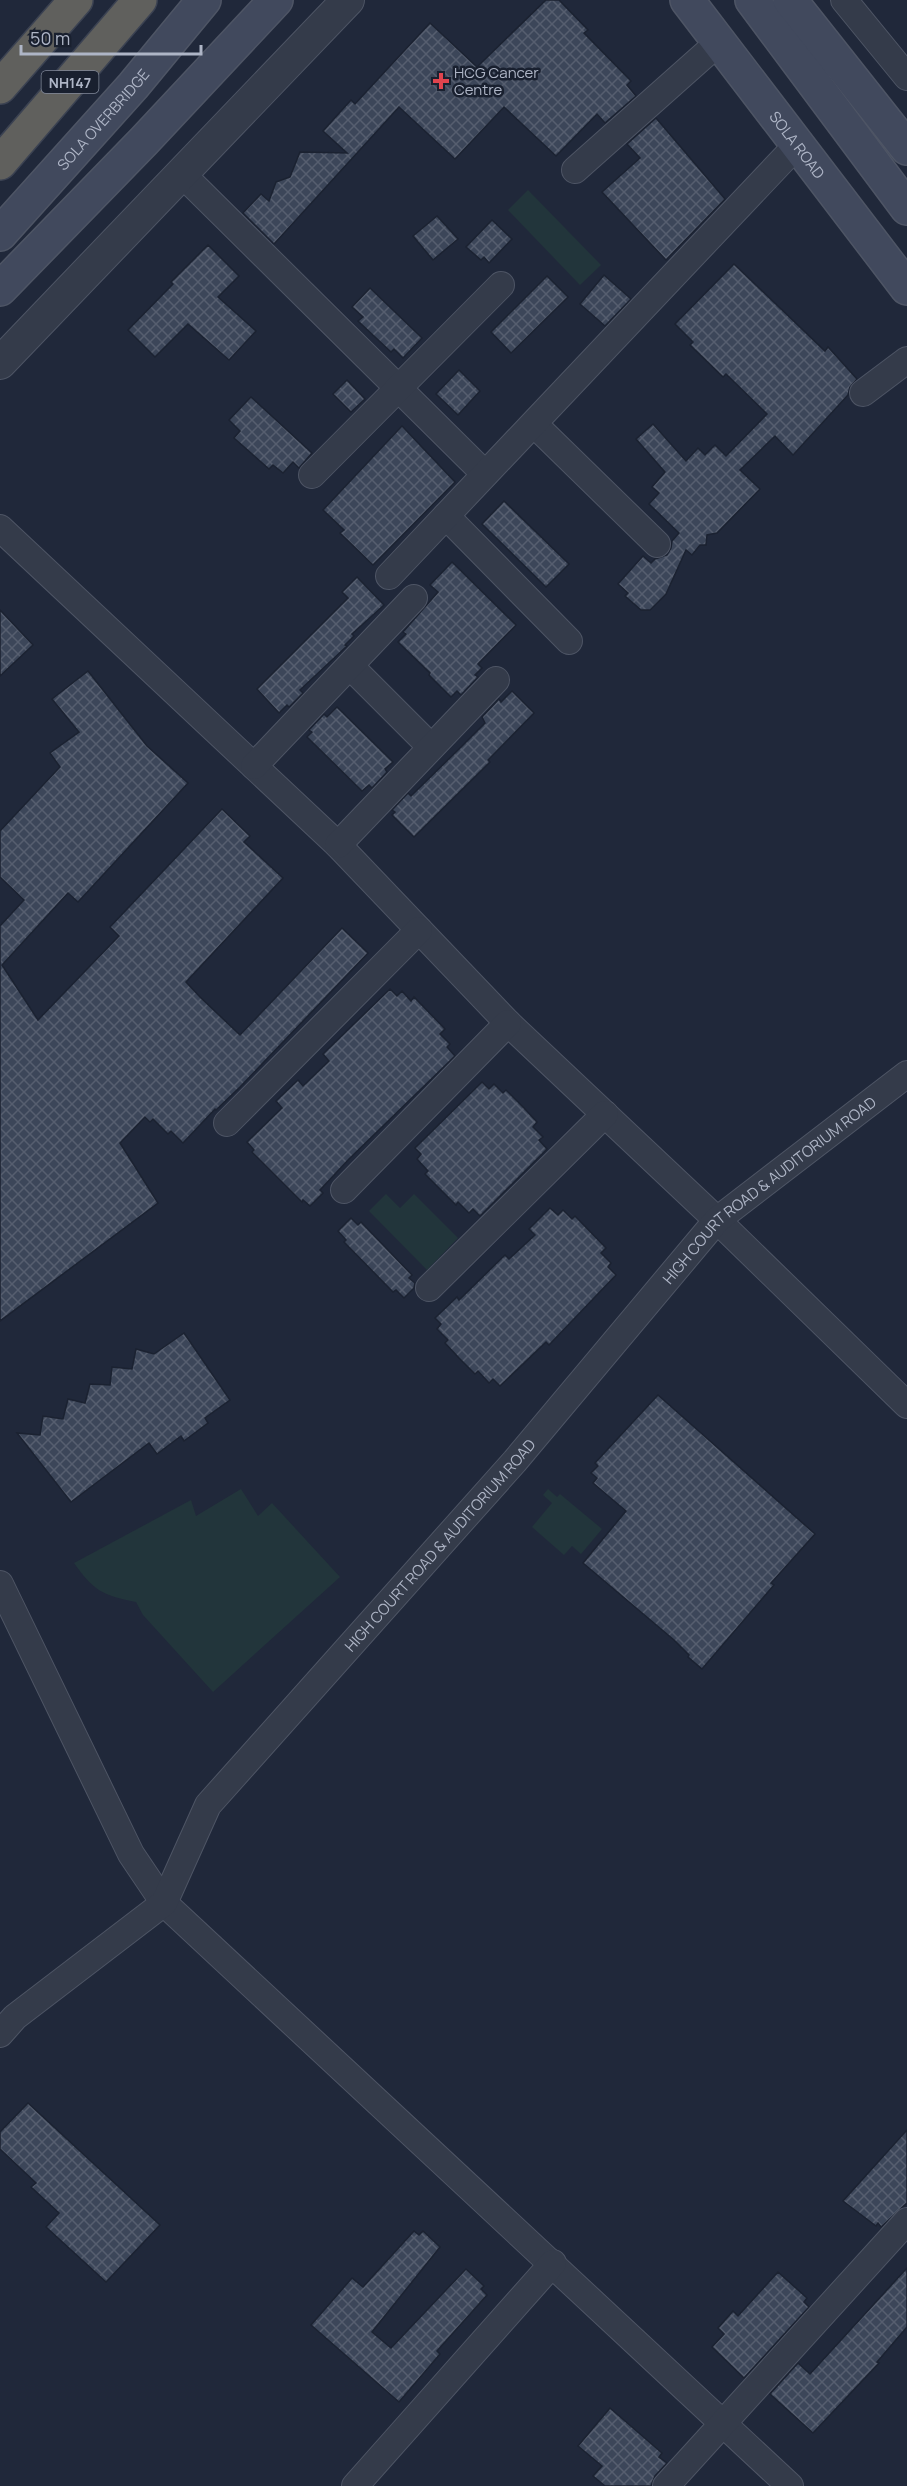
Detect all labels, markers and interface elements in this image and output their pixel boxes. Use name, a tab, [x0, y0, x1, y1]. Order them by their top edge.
scale bar	[21, 18, 201, 56]
text: 50 m	[30, 26, 70, 50]
place label: HCG Cancer Centre	[454, 62, 539, 100]
street label: SOLA OVERBRIDGE	[52, 64, 154, 175]
road number: NH147	[42, 71, 98, 93]
marker: HCG Cancer Centre	[432, 72, 450, 90]
street label: SOLA ROAD	[765, 107, 830, 183]
street label: HIGH COURT ROAD & AUDITORIUM ROAD	[657, 1091, 880, 1288]
street label: HIGH COURT ROAD & AUDITORIUM ROAD	[340, 1434, 540, 1656]

